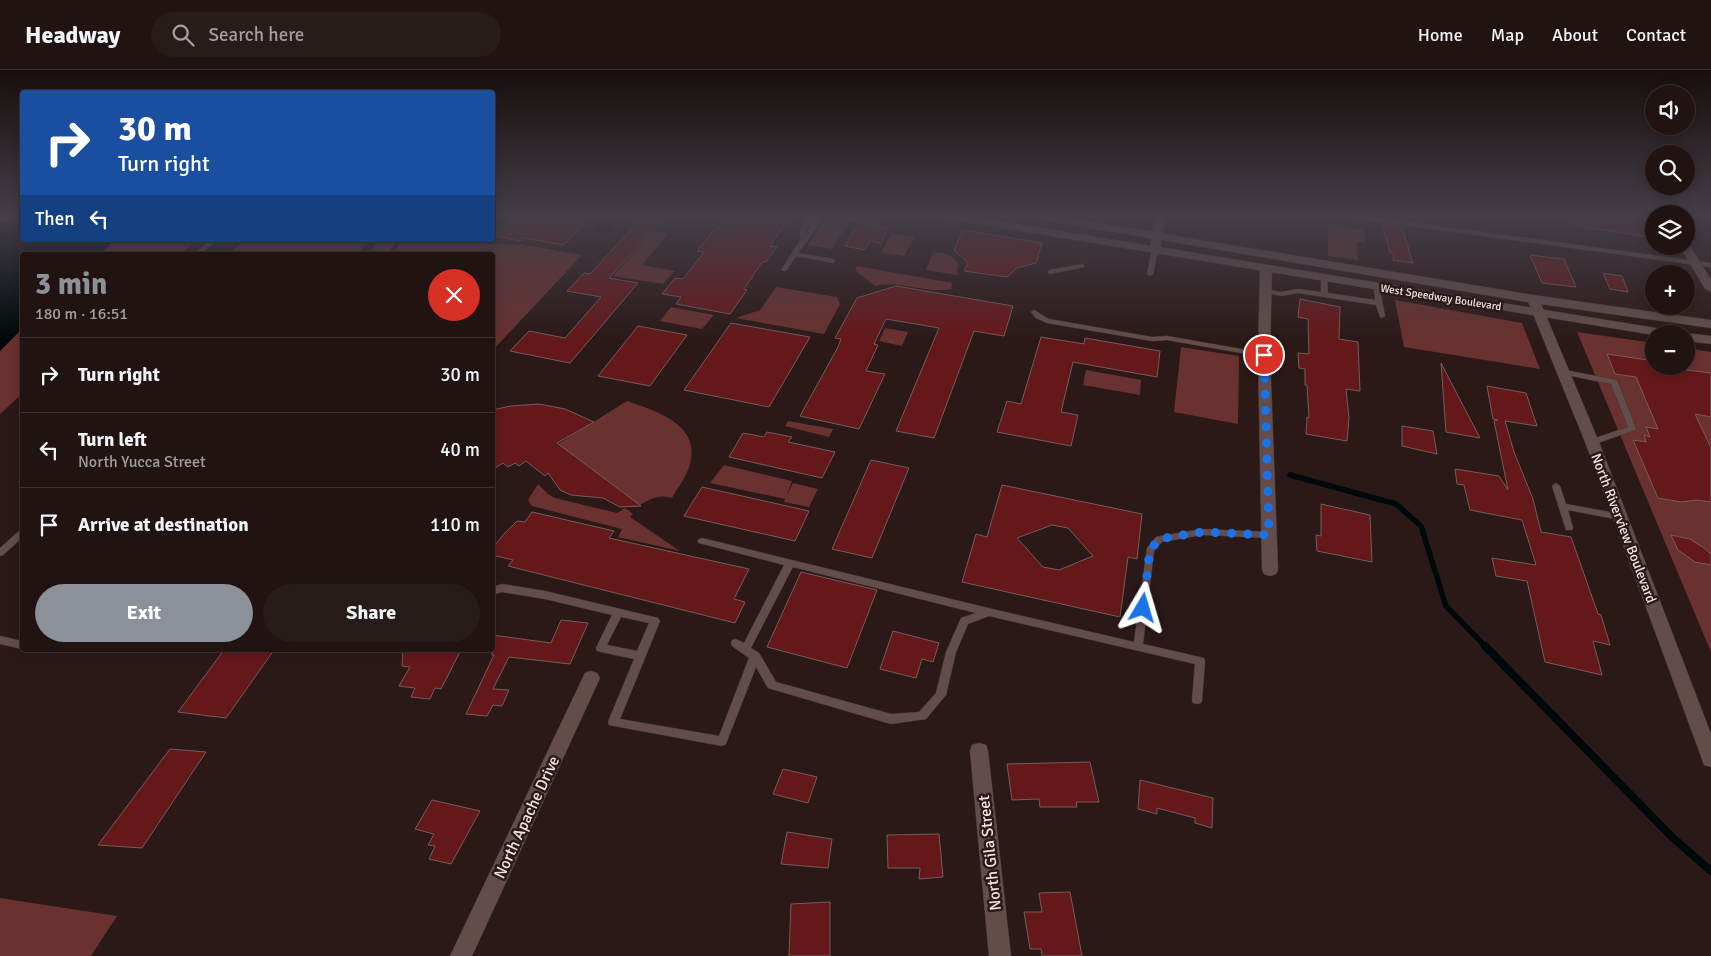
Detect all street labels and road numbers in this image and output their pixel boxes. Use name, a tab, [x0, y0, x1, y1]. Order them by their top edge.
street label: West Speedway Boulevard	[1379, 282, 1503, 314]
street label: North Riverview Boulevard	[1587, 451, 1660, 605]
street label: North Apache Drive	[490, 753, 564, 882]
street label: North Gila Street	[974, 794, 1006, 912]

